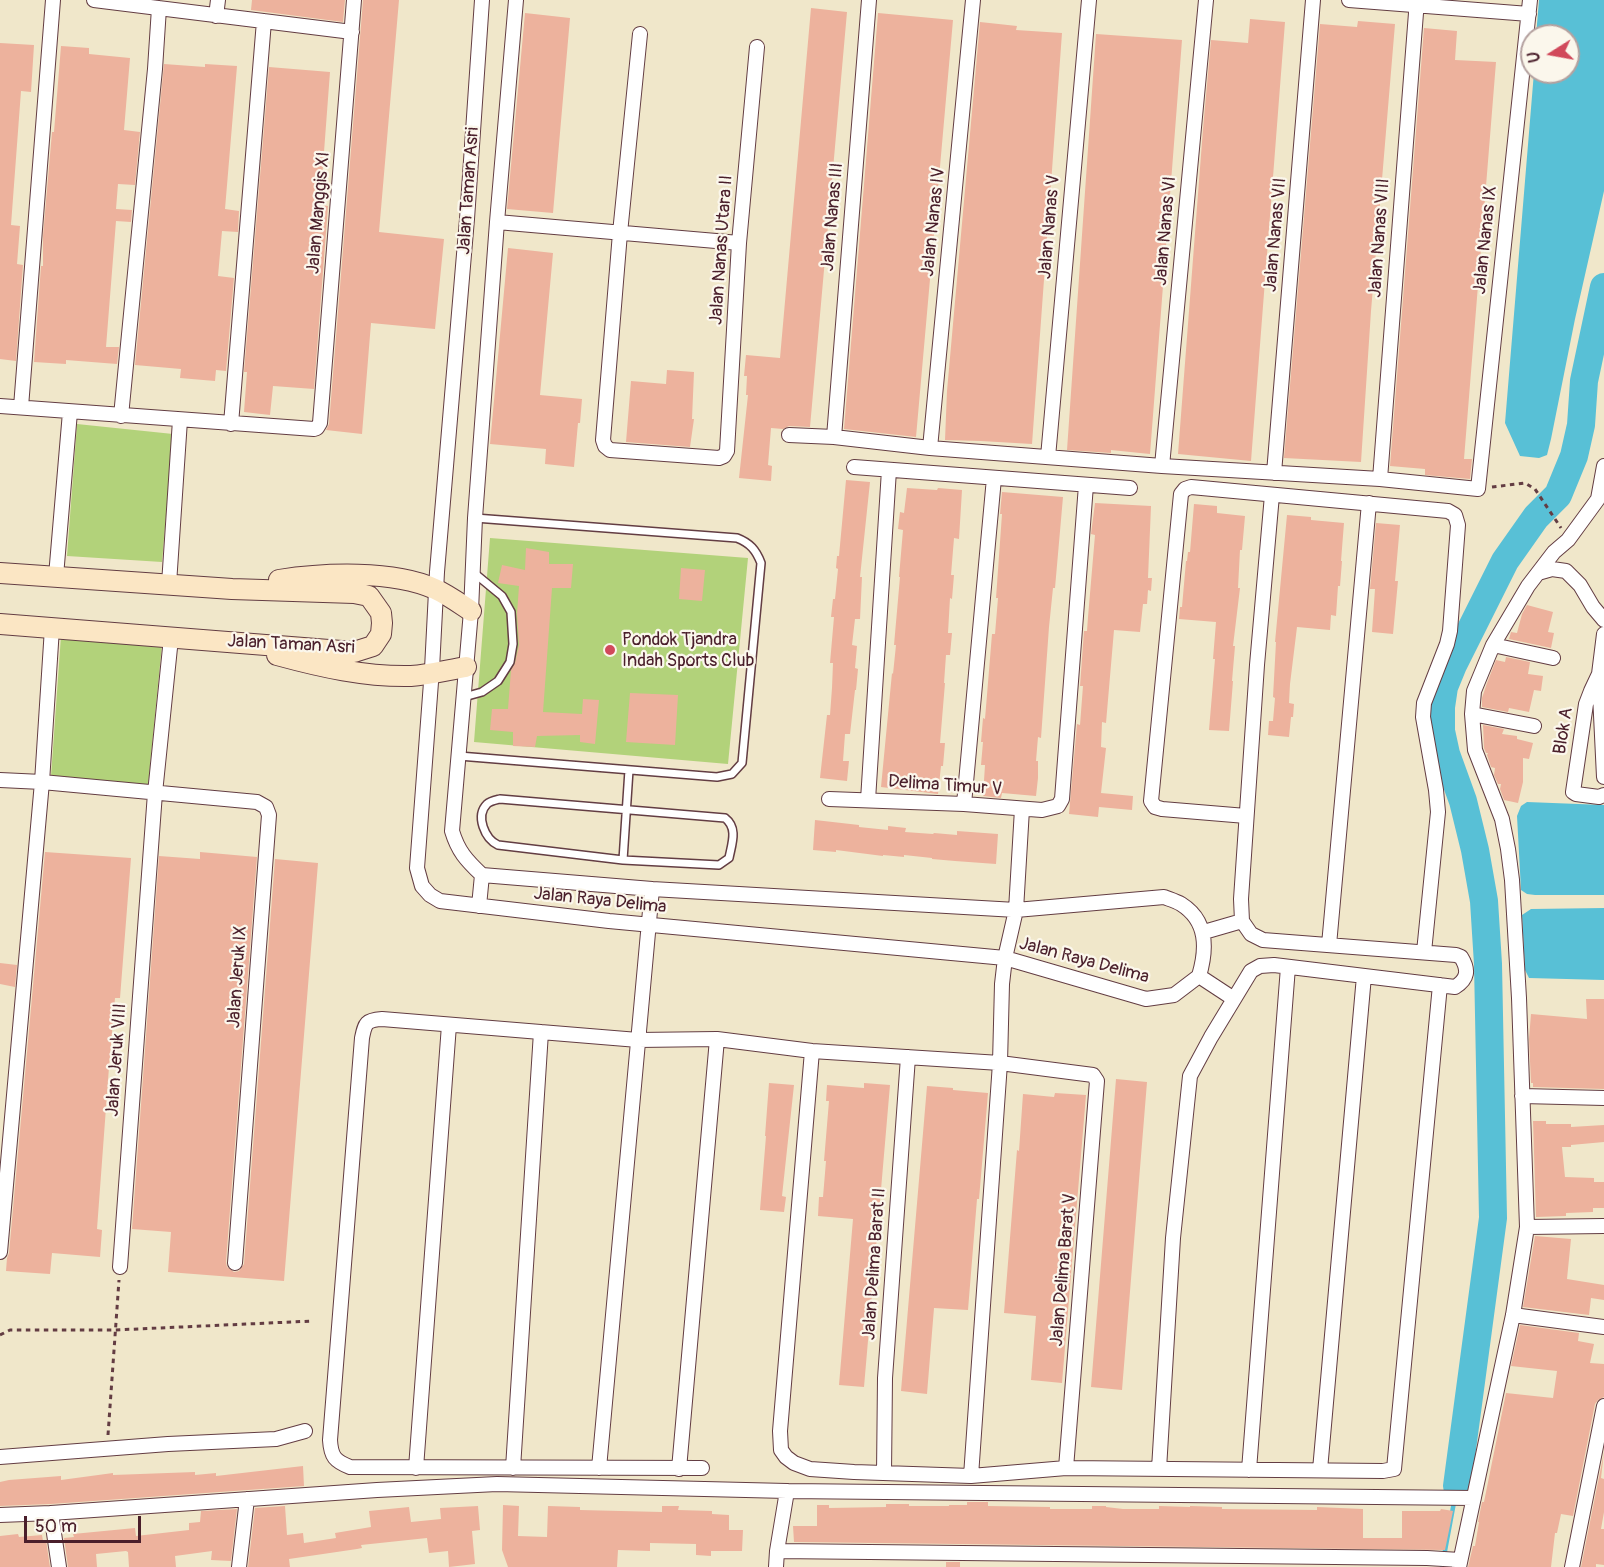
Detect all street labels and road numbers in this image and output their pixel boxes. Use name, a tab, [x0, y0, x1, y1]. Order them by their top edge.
street label: Jalan Taman Asri	[454, 127, 484, 255]
street label: Jalan Manggis XI	[303, 151, 335, 275]
street label: Jalan Nanas III	[817, 162, 849, 272]
street label: Jalan Nanas IV	[918, 166, 950, 278]
street label: Jalan Nanas Utara II	[706, 174, 738, 326]
street label: Jalan Nanas V	[1035, 174, 1065, 280]
street label: Jalan Nanas VI	[1150, 175, 1182, 287]
street label: Jalan Nanas VII	[1260, 177, 1292, 293]
street label: Jalan Nanas VIII	[1365, 178, 1395, 298]
street label: Jalan Nanas IX	[1470, 185, 1502, 295]
street label: Jalan Taman Asri	[227, 631, 355, 659]
street label: Blok A	[1550, 706, 1578, 756]
street label: Delima Timur V	[887, 771, 1003, 801]
street label: Jalan Raya Delima	[532, 883, 668, 919]
street label: Jalan Jeruk IX	[224, 925, 252, 1029]
street label: Jalan Raya Delima	[1017, 933, 1151, 989]
street label: Jalan Jeruk VIII	[102, 1003, 132, 1117]
street label: Jalan Delima Barat II	[859, 1187, 891, 1341]
street label: Jalan Delima Barat V	[1047, 1193, 1081, 1347]

